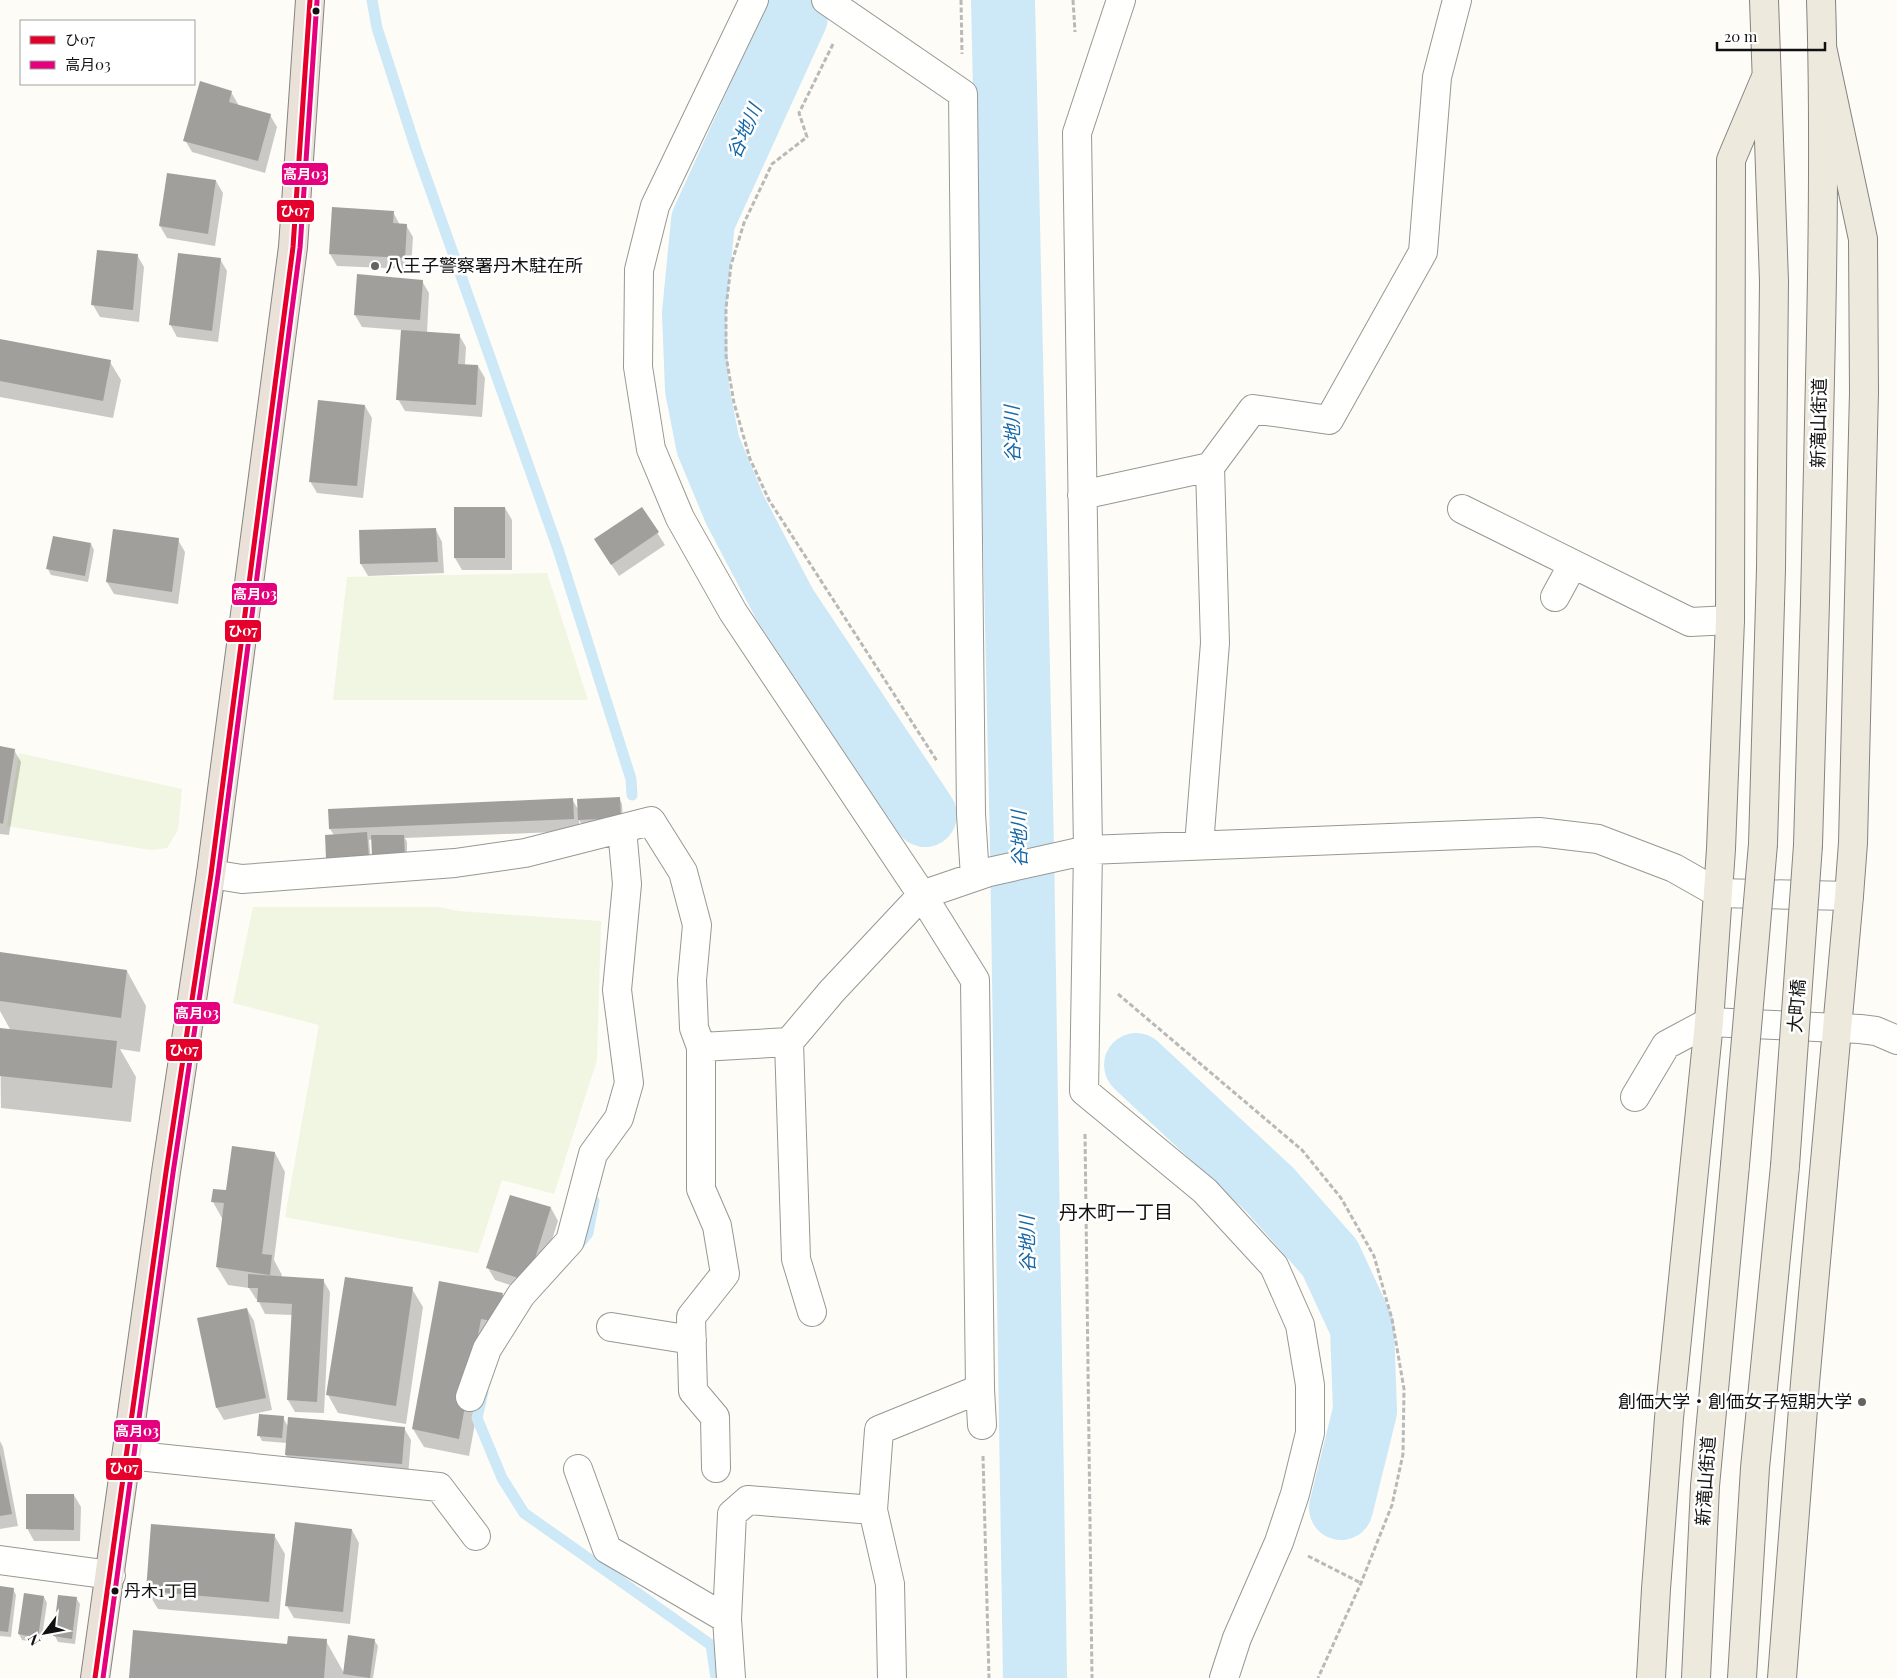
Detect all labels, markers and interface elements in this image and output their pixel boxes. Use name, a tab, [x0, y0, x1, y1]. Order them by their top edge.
unlabelled marker	[311, 6, 321, 16]
legend	[20, 20, 195, 85]
scale bar	[1717, 20, 1824, 52]
text: 20 m	[1724, 26, 1758, 46]
text: ひ07	[65, 29, 95, 49]
text: 高月03	[65, 54, 111, 74]
water label: 谷地川	[720, 97, 767, 162]
line badge: 高月03	[281, 162, 329, 186]
text: 高月03	[283, 164, 327, 183]
line badge: ひ07	[276, 199, 315, 223]
text: ひ07	[280, 201, 310, 220]
place label: 八王子警察署丹木駐在所	[385, 253, 583, 277]
marker: 八王子警察署丹木駐在所	[369, 260, 381, 272]
street label: 新滝山街道	[1805, 378, 1831, 468]
water label: 谷地川	[997, 403, 1024, 463]
line badge: 高月03	[231, 582, 278, 606]
text: 高月03	[233, 584, 277, 603]
line badge: ひ07	[224, 619, 262, 643]
text: ひ07	[228, 621, 258, 640]
water label: 谷地川	[1004, 808, 1031, 868]
street label: 大町橋	[1782, 978, 1810, 1034]
line badge: 高月03	[173, 1001, 221, 1025]
text: 高月03	[175, 1003, 219, 1022]
line badge: ひ07	[165, 1038, 203, 1062]
text: ひ07	[169, 1040, 199, 1059]
district label: 丹木町一丁目	[1059, 1198, 1173, 1224]
water label: 谷地川	[1012, 1213, 1039, 1273]
place label: 創価大学・創価女子短期大学	[1618, 1389, 1852, 1413]
marker: 創価大学・創価女子短期大学	[1856, 1396, 1868, 1408]
line badge: 高月03	[113, 1419, 161, 1443]
text: 高月03	[115, 1421, 159, 1440]
street label: 新滝山街道	[1690, 1435, 1720, 1527]
line badge: ひ07	[105, 1457, 143, 1481]
text: ひ07	[109, 1458, 139, 1477]
place label: 丹木1丁目	[124, 1579, 198, 1601]
marker: 丹木1丁目	[110, 1586, 120, 1596]
north arrow	[20, 1608, 70, 1658]
text: N	[23, 1631, 44, 1649]

